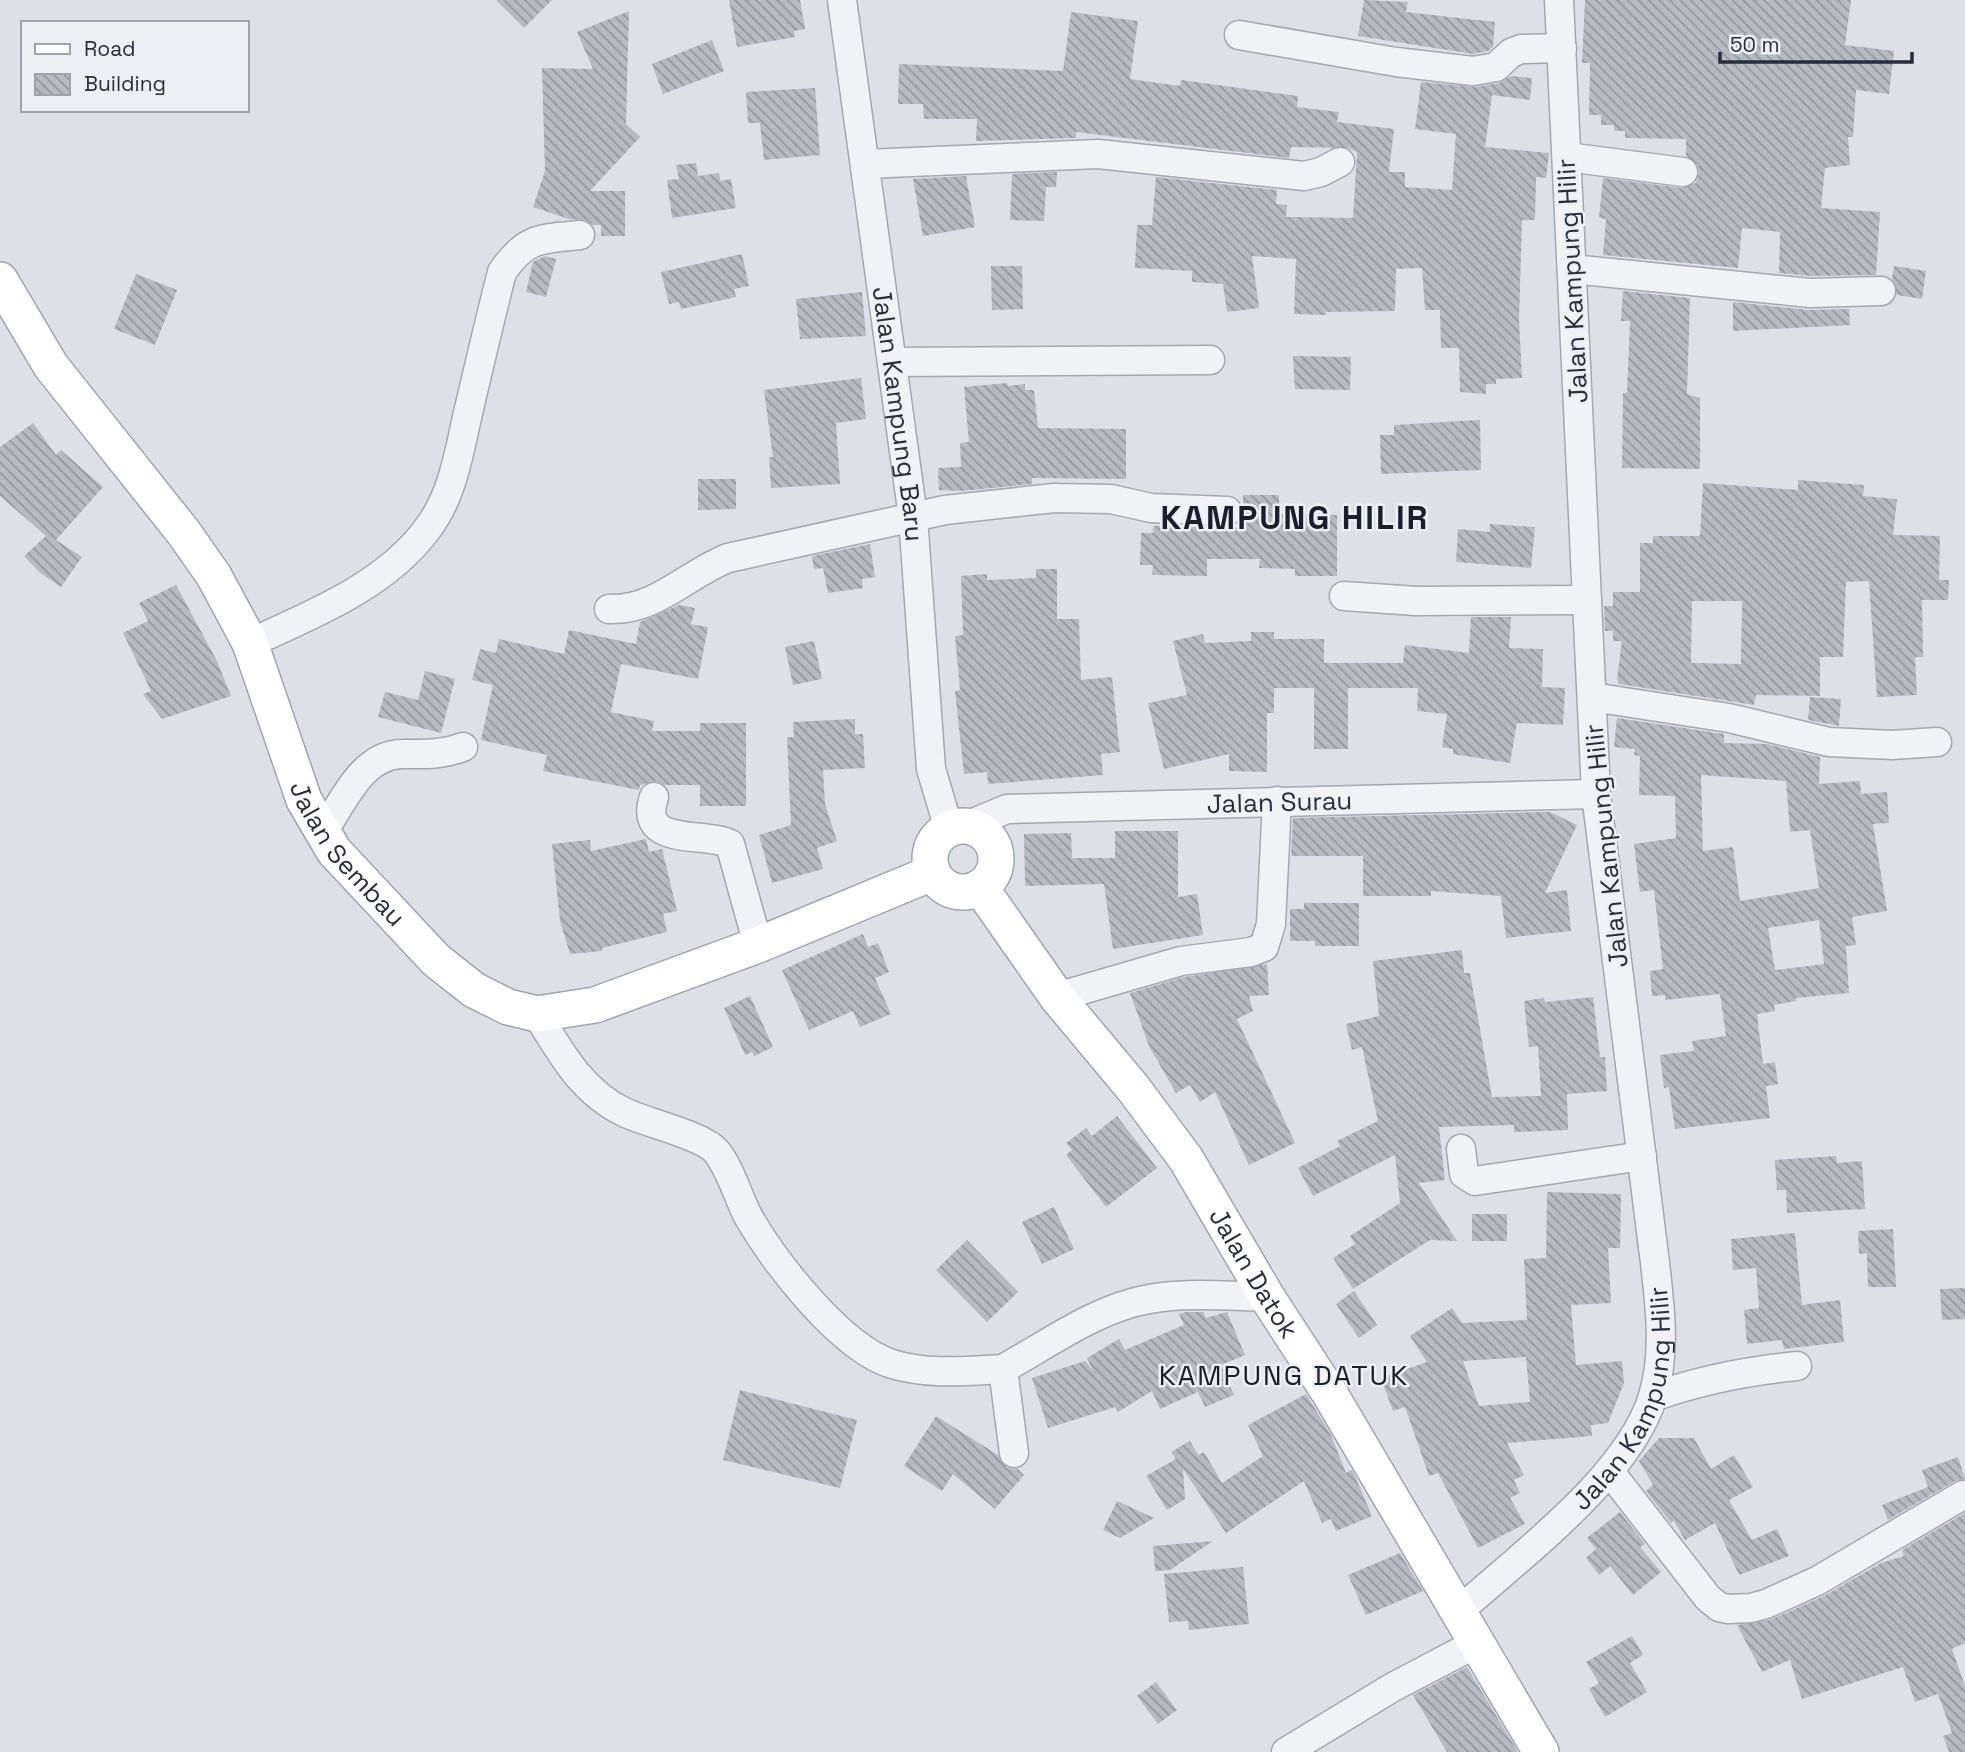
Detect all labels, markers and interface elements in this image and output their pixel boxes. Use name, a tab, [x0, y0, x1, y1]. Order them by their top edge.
legend	[21, 21, 248, 112]
scale bar	[1720, 21, 1912, 65]
text: 50 m	[1730, 31, 1780, 58]
text: Road	[84, 35, 136, 62]
text: Building	[84, 70, 166, 97]
street label: Jalan Kampung Hilir	[1549, 158, 1595, 404]
street label: Jalan Kampung Baru	[865, 285, 932, 543]
district label: KAMPUNG HILIR	[1161, 497, 1429, 539]
street label: Jalan Kampung Hilir	[1576, 723, 1636, 969]
street label: Jalan Sembau	[282, 777, 413, 934]
street label: Jalan Surau	[1206, 783, 1353, 821]
street label: Jalan Datok	[1201, 1201, 1306, 1345]
street label: Jalan Kampung Hilir	[1565, 1285, 1678, 1518]
district label: KAMPUNG DATUK	[1159, 1357, 1409, 1393]

